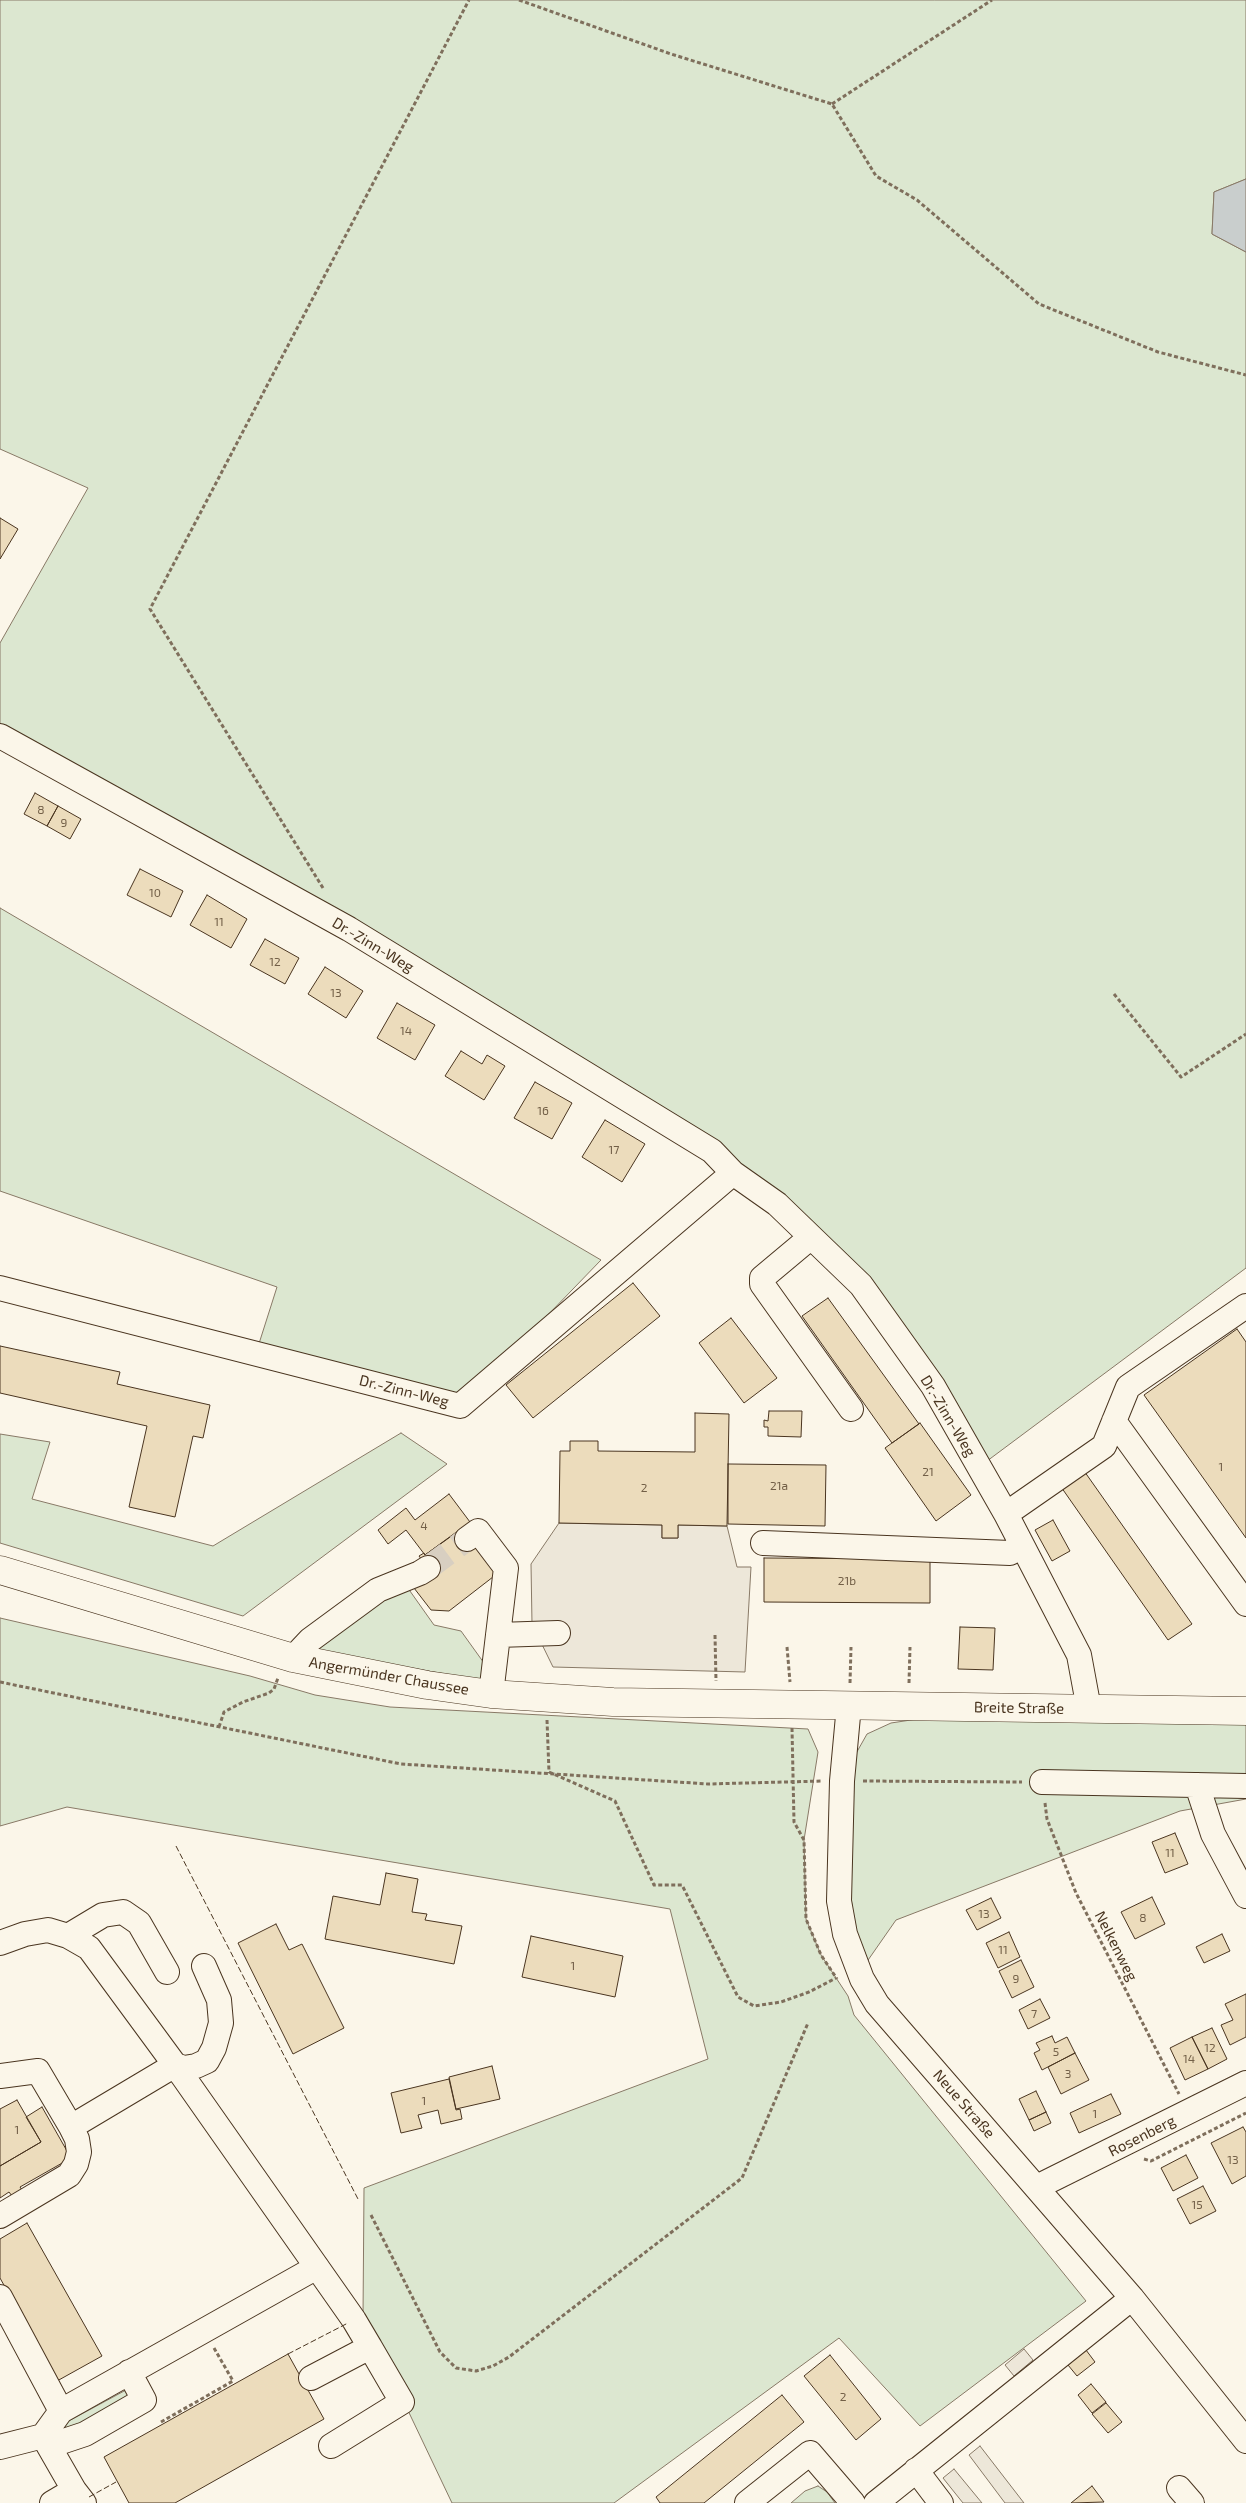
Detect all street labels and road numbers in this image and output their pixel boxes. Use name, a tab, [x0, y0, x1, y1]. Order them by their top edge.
street label: Dr.-Zinn-Weg	[329, 914, 417, 976]
street label: Dr.-Zinn-Weg	[357, 1371, 451, 1411]
street label: Dr.-Zinn-Weg	[917, 1372, 979, 1460]
street label: Angermünder Chaussee	[308, 1653, 470, 1699]
street label: Breite Straße	[974, 1698, 1064, 1718]
street label: Nelkenweg	[1091, 1908, 1141, 1984]
street label: Neue Straße	[929, 2066, 999, 2142]
street label: Rosenberg	[1105, 2111, 1179, 2161]

